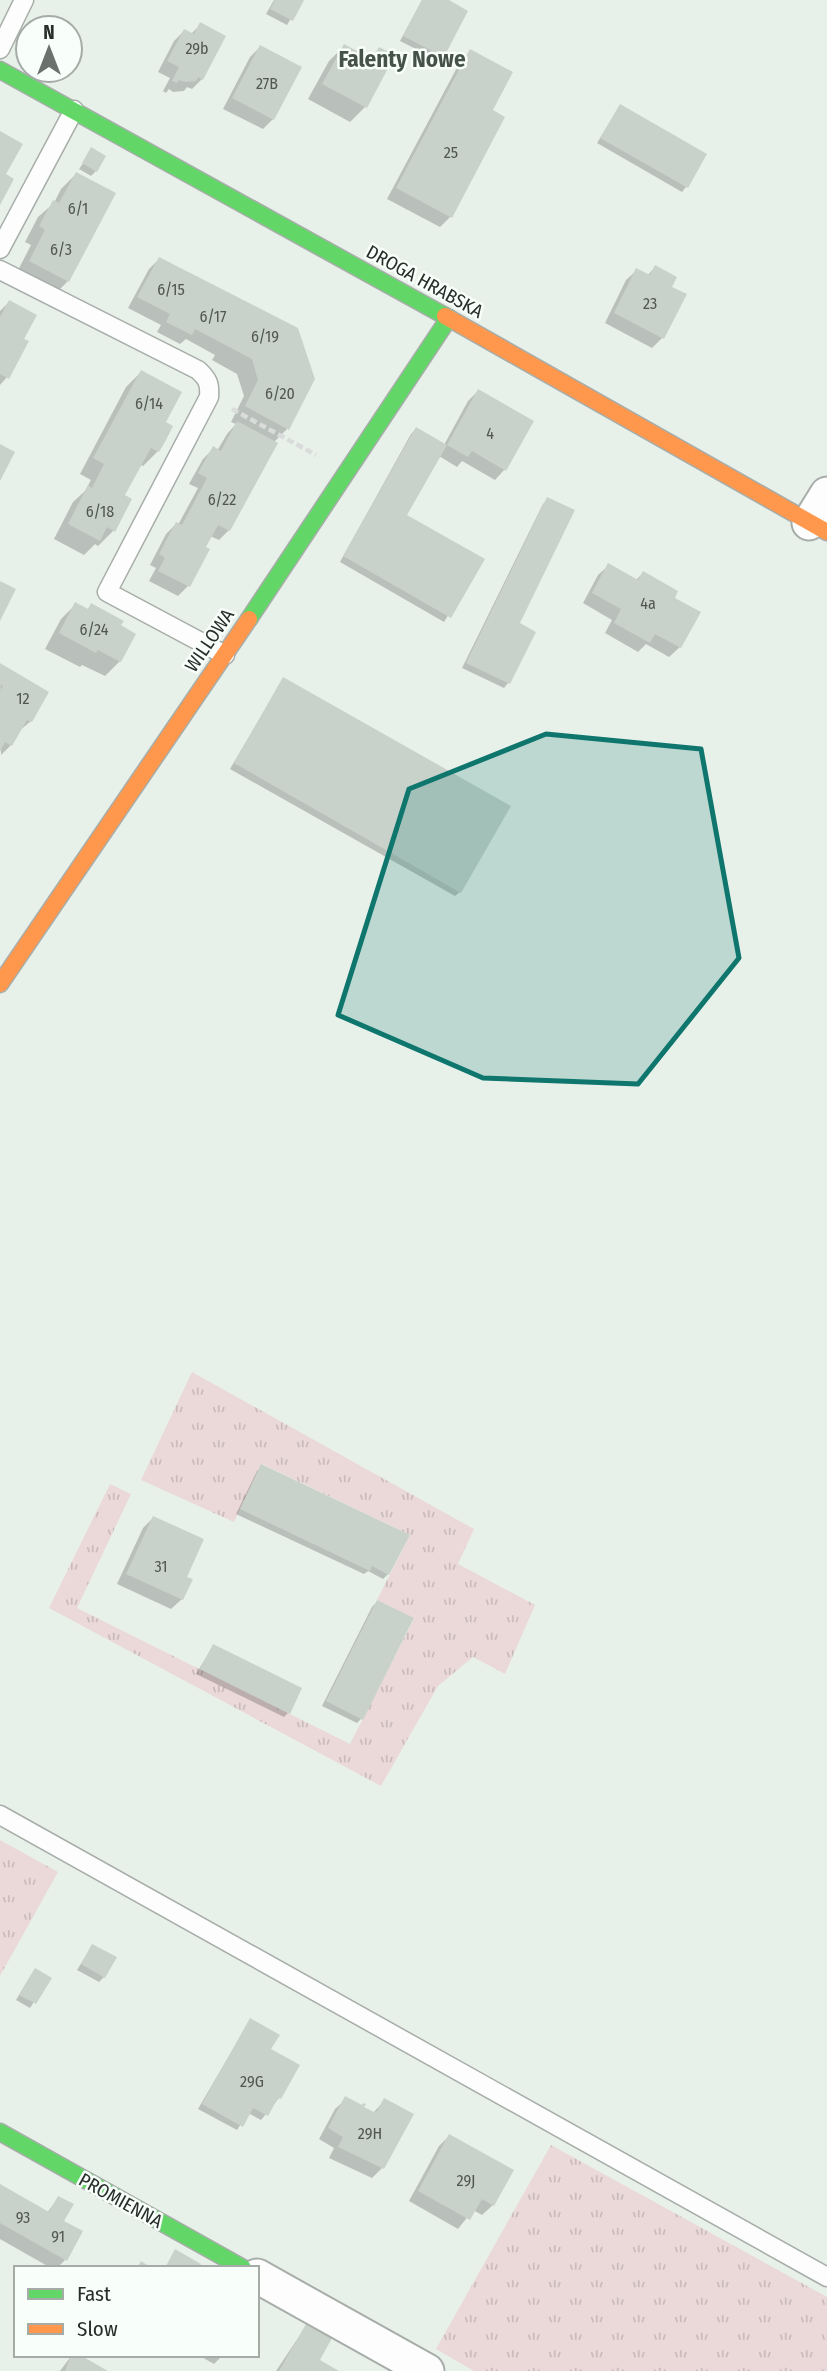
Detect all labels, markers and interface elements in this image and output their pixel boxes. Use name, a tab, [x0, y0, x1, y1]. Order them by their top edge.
north arrow	[14, 14, 84, 84]
text: N	[43, 21, 55, 44]
house number: 29b	[185, 39, 209, 58]
district label: Falenty Nowe	[338, 45, 466, 73]
house number: 27B	[256, 74, 278, 93]
house number: 25	[444, 143, 458, 162]
house number: 6/1	[68, 199, 88, 218]
house number: 6/3	[50, 240, 72, 259]
street label: DROGA HRABSKA	[362, 240, 487, 323]
house number: 6/15	[157, 280, 185, 299]
house number: 23	[643, 294, 657, 313]
house number: 6/17	[200, 307, 227, 326]
house number: 6/19	[251, 327, 279, 346]
house number: 6/20	[265, 384, 295, 403]
house number: 6/14	[135, 394, 163, 413]
house number: 4	[486, 424, 494, 443]
house number: 6/22	[208, 490, 236, 509]
house number: 6/18	[86, 502, 114, 521]
house number: 4a	[640, 594, 656, 613]
street label: WILLOWA	[180, 604, 239, 676]
house number: 6/24	[80, 620, 109, 639]
house number: 12	[16, 689, 30, 708]
house number: 31	[154, 1557, 168, 1576]
house number: 29G	[240, 2072, 264, 2091]
house number: 29H	[358, 2124, 382, 2143]
street label: PROMIENNA	[75, 2168, 167, 2233]
house number: 29J	[457, 2171, 475, 2190]
house number: 93	[16, 2208, 30, 2227]
house number: 91	[51, 2227, 65, 2246]
legend	[14, 2266, 259, 2357]
text: Fast	[77, 2281, 111, 2307]
text: Slow	[77, 2316, 118, 2342]

